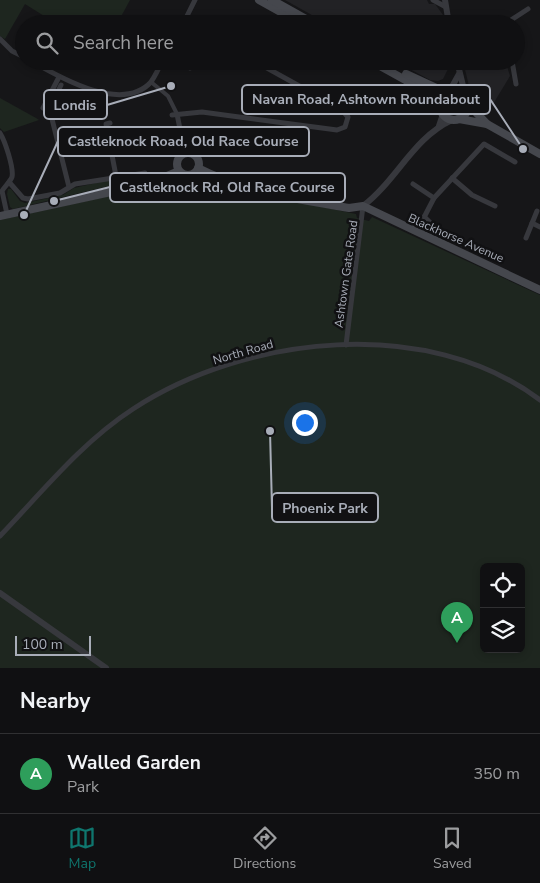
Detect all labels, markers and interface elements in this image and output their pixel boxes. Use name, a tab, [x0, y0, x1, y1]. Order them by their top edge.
search box	[15, 15, 525, 70]
icon: search	[33, 29, 61, 57]
text: Search here	[73, 30, 174, 56]
callout: Navan Road, Ashtown Roundabout	[242, 85, 490, 114]
callout: Londis	[44, 90, 107, 119]
text: Navan Road, Ashtown Roundabout	[252, 90, 481, 109]
text: Londis	[54, 96, 97, 115]
callout: Castleknock Road, Old Race Course	[58, 127, 309, 156]
text: Castleknock Road, Old Race Course	[67, 132, 299, 151]
callout: Castleknock Rd, Old Race Course	[110, 173, 345, 202]
text: Castleknock Rd, Old Race Course	[119, 178, 335, 197]
street label: Blackhorse Avenue	[406, 210, 506, 266]
street label: Ashtown Gate Road	[331, 219, 361, 329]
street label: North Road	[211, 336, 275, 368]
your location	[292, 410, 318, 436]
callout: Phoenix Park	[272, 493, 378, 522]
text: Phoenix Park	[282, 499, 368, 518]
map controls	[480, 563, 525, 653]
button: locate	[480, 563, 525, 608]
pin: A	[441, 602, 473, 643]
button: layers	[480, 608, 525, 653]
scale bar	[15, 633, 91, 656]
text: 100 m	[22, 635, 63, 654]
text: Nearby	[20, 687, 90, 715]
text: Walled Garden	[67, 750, 201, 776]
text: A	[30, 763, 42, 785]
text: 350 m	[473, 763, 520, 785]
text: Park	[67, 776, 99, 798]
tab: Map	[68, 824, 96, 873]
tab: Directions	[233, 824, 296, 873]
tab: Saved	[433, 824, 472, 873]

